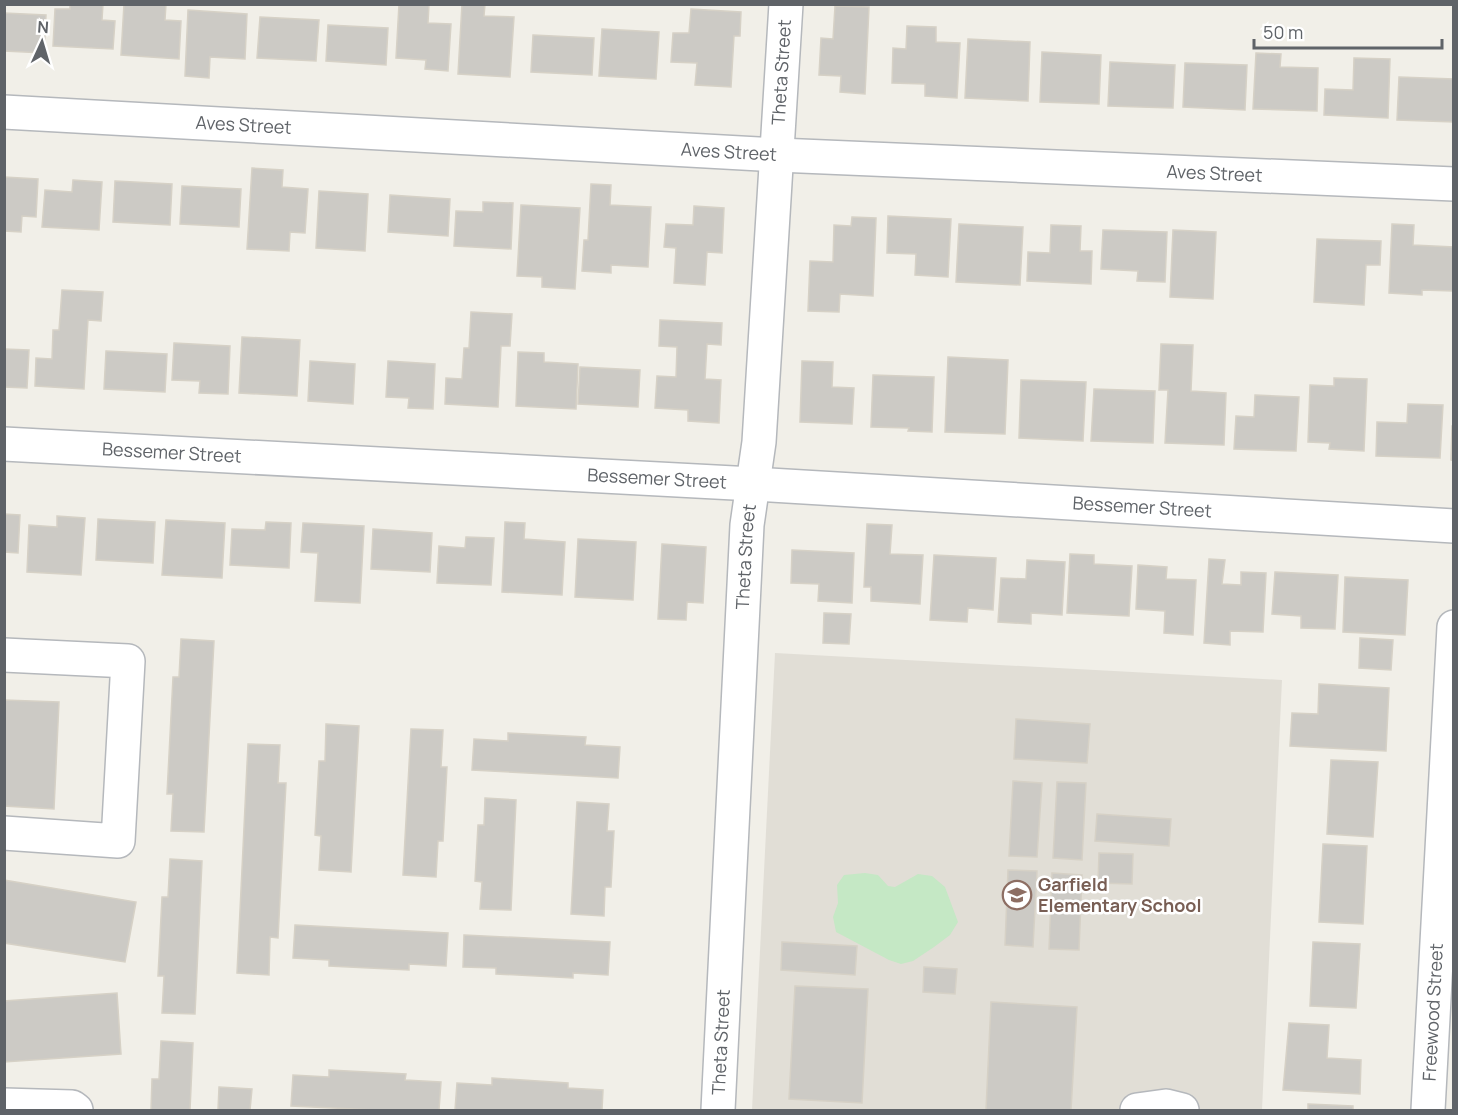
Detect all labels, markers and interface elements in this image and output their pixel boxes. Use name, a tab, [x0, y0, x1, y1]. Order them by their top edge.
north arrow	[12, 12, 72, 72]
scale bar	[1254, 12, 1442, 50]
text: N	[37, 16, 50, 38]
street label: Theta Street	[766, 19, 796, 126]
text: 50 m	[1263, 20, 1303, 44]
street label: Aves Street	[195, 110, 292, 139]
street label: Aves Street	[680, 137, 778, 166]
street label: Aves Street	[1166, 159, 1263, 187]
street label: Bessemer Street	[102, 436, 242, 468]
street label: Bessemer Street	[587, 462, 727, 494]
street label: Bessemer Street	[1072, 490, 1213, 522]
street label: Theta Street	[730, 502, 761, 610]
place label: Garfield Elementary School	[1038, 872, 1201, 917]
school or university icon: Garfield Elementary School	[1001, 879, 1033, 911]
street label: Freewood Street	[1417, 943, 1448, 1082]
street label: Theta Street	[706, 989, 735, 1095]

